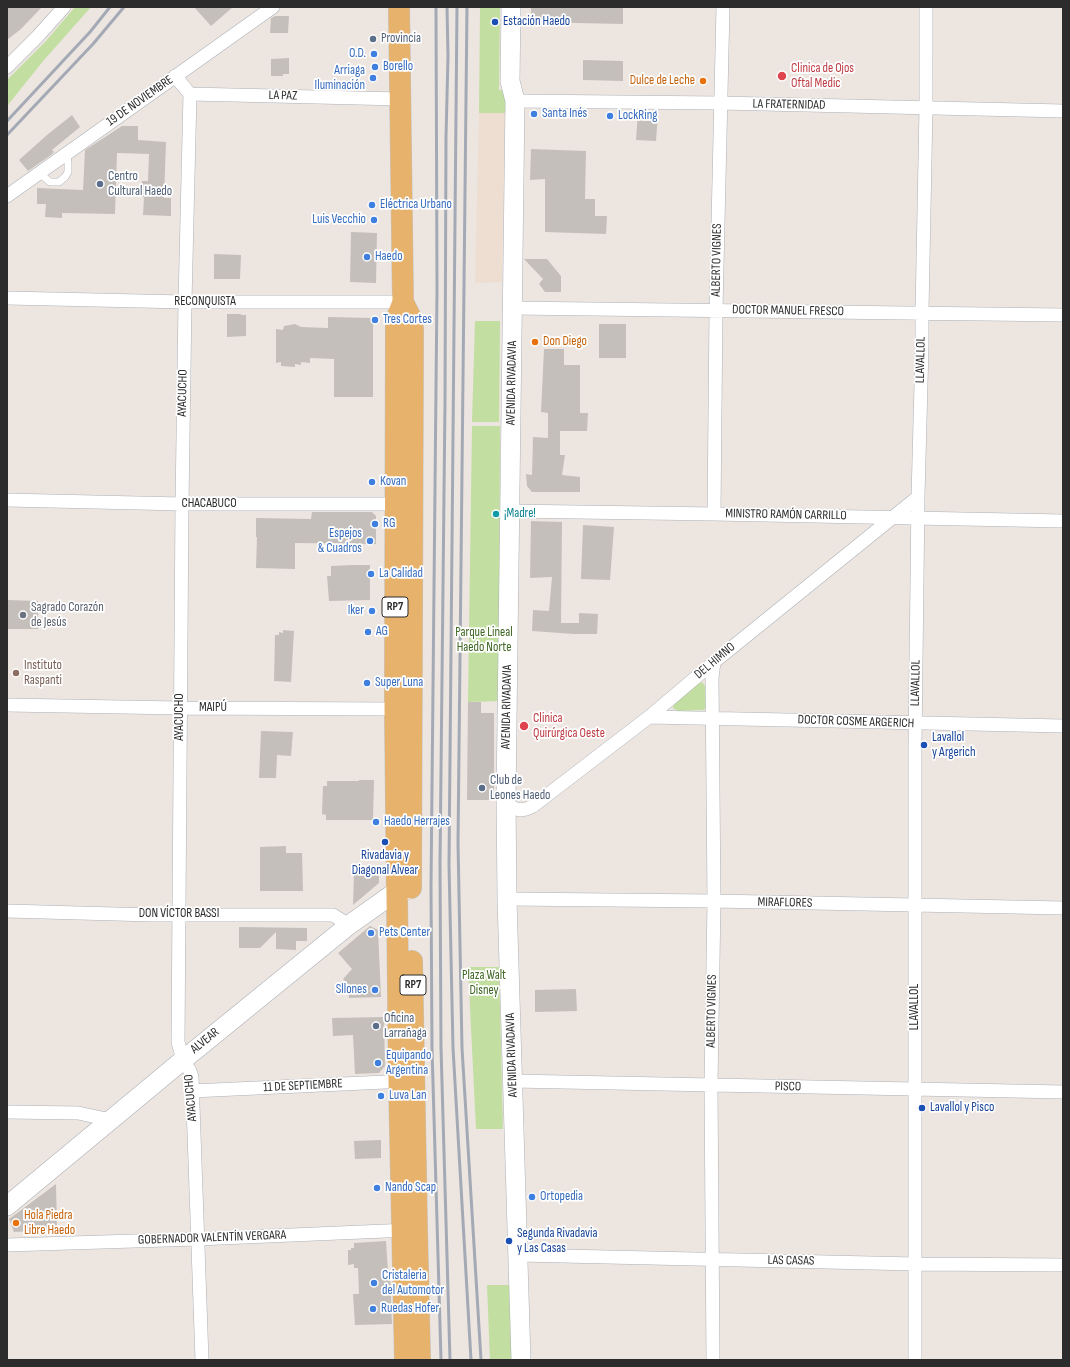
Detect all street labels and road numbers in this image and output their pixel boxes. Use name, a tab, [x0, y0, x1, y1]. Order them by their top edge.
street label: 19 DE NOVIEMBRE	[104, 72, 176, 130]
street label: LA PAZ	[268, 88, 298, 104]
street label: LA FRATERNIDAD	[753, 97, 825, 113]
street label: ALBERTO VIGNES	[709, 223, 725, 297]
street label: RECONQUISTA	[174, 294, 236, 310]
street label: DOCTOR MANUEL FRESCO	[732, 302, 844, 320]
street label: LLAVALLOL	[913, 337, 929, 383]
street label: AVENIDA RIVADAVIA	[503, 341, 521, 425]
street label: AYACUCHO	[175, 369, 191, 417]
street label: CHACABUCO	[181, 496, 237, 512]
street label: MINISTRO RAMÓN CARRILLO	[725, 506, 847, 524]
road number: RP7	[382, 597, 408, 617]
street label: DEL HIMNO	[691, 639, 739, 683]
street label: LLAVALLOL	[908, 660, 924, 706]
street label: AVENIDA RIVADAVIA	[498, 665, 516, 749]
street label: AYACUCHO	[172, 693, 188, 741]
street label: MAIPÚ	[199, 700, 227, 716]
street label: DOCTOR COSME ARGERICH	[797, 712, 915, 732]
street label: MIRAFLORES	[757, 895, 813, 911]
street label: DON VÍCTOR BASSI	[139, 906, 219, 922]
street label: ALBERTO VIGNES	[704, 974, 720, 1048]
road number: RP7	[400, 975, 426, 995]
street label: LLAVALLOL	[907, 984, 923, 1030]
street label: AVENIDA RIVADAVIA	[503, 1012, 521, 1098]
street label: ALVEAR	[188, 1025, 222, 1057]
street label: AYACUCHO	[181, 1074, 201, 1122]
street label: 11 DE SEPTIEMBRE	[263, 1076, 343, 1096]
street label: PISCO	[775, 1079, 801, 1095]
street label: GOBERNADOR VALENTÍN VERGARA	[138, 1228, 286, 1248]
street label: LAS CASAS	[768, 1253, 814, 1269]

